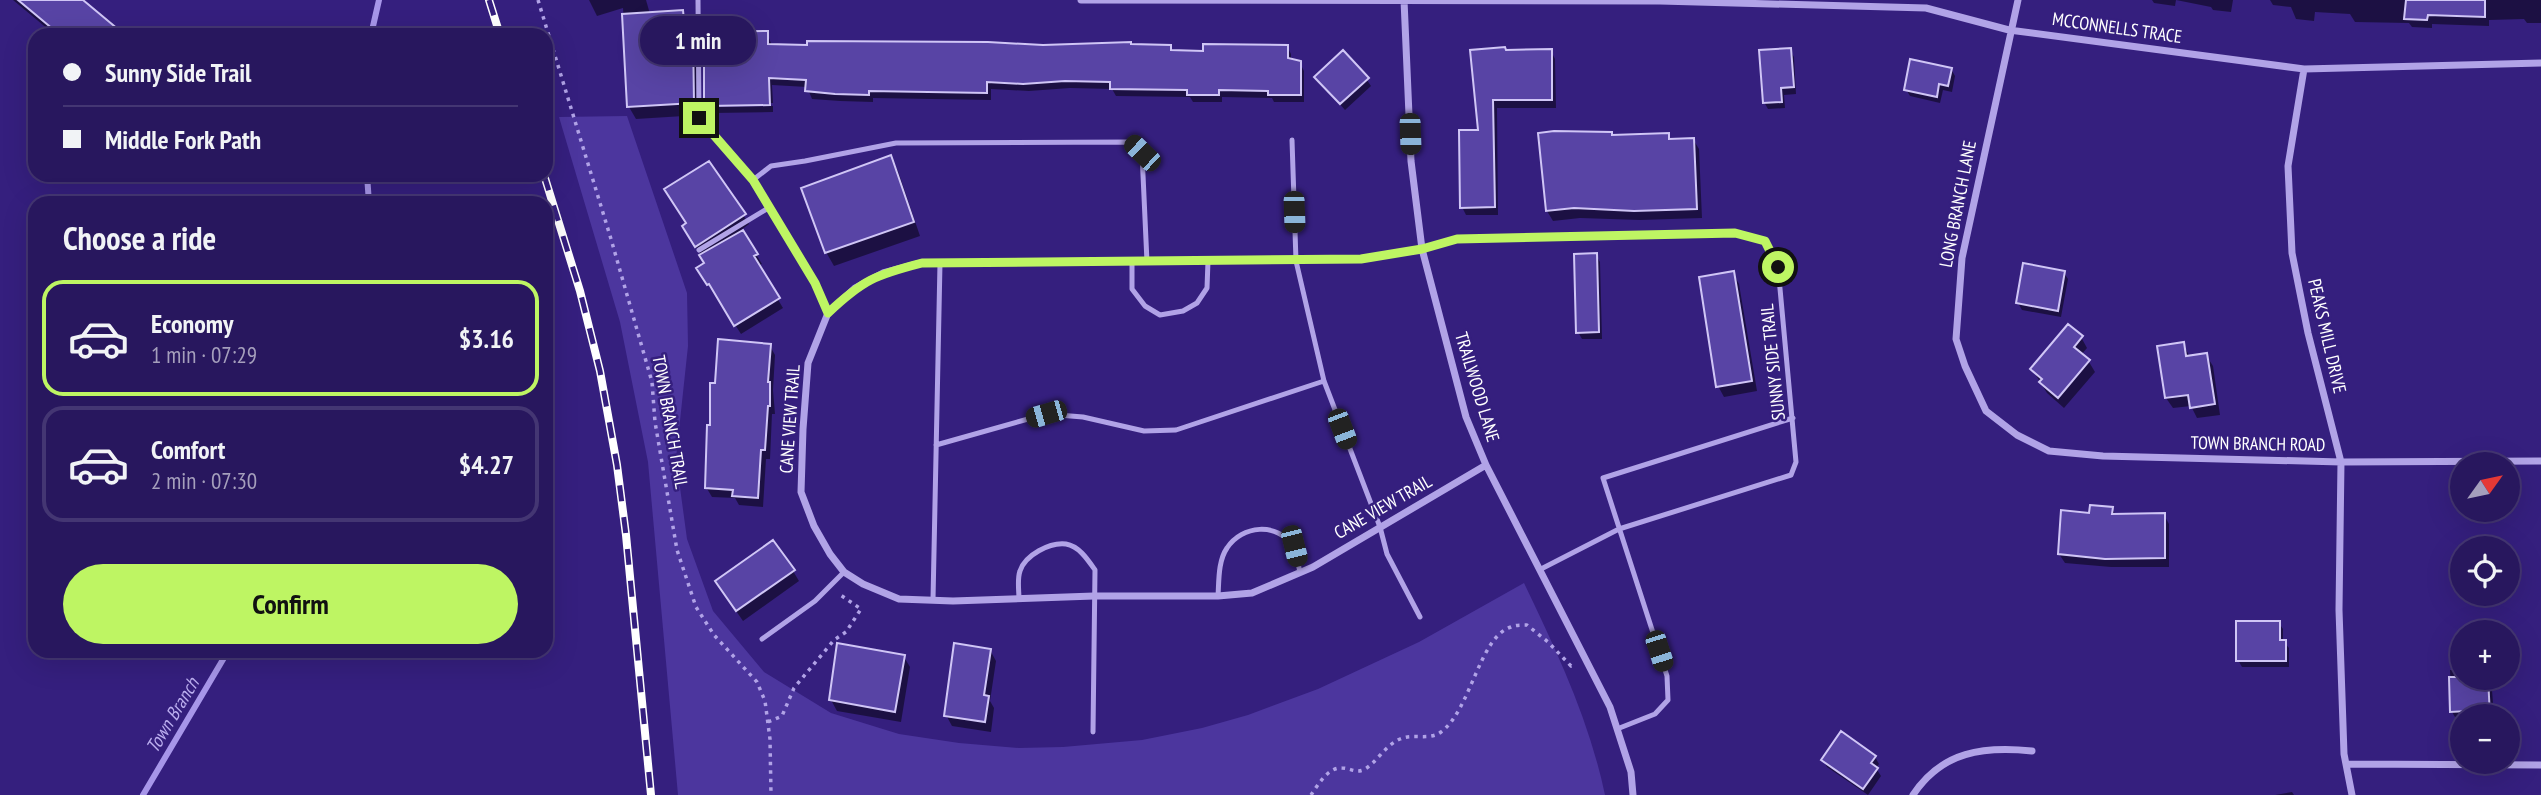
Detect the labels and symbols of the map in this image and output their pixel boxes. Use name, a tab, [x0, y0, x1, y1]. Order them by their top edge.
street label: MCCONNELLS TRACE	[2051, 7, 2183, 48]
callout: 1 min	[641, 17, 757, 66]
route end	[683, 102, 715, 134]
car	[1399, 113, 1422, 155]
car	[1120, 131, 1165, 175]
street label: LONG BRANCH LANE	[1934, 138, 1981, 269]
car	[1283, 191, 1306, 233]
route start	[1762, 251, 1794, 283]
street label: PEAKS MILL DRIVE	[2303, 276, 2352, 395]
street label: SUNNY SIDE TRAIL	[1755, 302, 1790, 421]
street label: TRAILWOOD LANE	[1450, 329, 1505, 445]
street label: TOWN BRANCH TRAIL	[647, 353, 694, 491]
street label: CANE VIEW TRAIL	[774, 363, 805, 474]
car	[1023, 398, 1070, 430]
car	[1325, 406, 1360, 452]
street label: TOWN BRANCH ROAD	[2190, 431, 2326, 456]
north arrow	[2450, 452, 2520, 522]
street label: CANE VIEW TRAIL	[1330, 469, 1436, 544]
car	[1279, 523, 1310, 569]
car	[1643, 628, 1676, 674]
water label: Town Branch	[140, 672, 205, 757]

